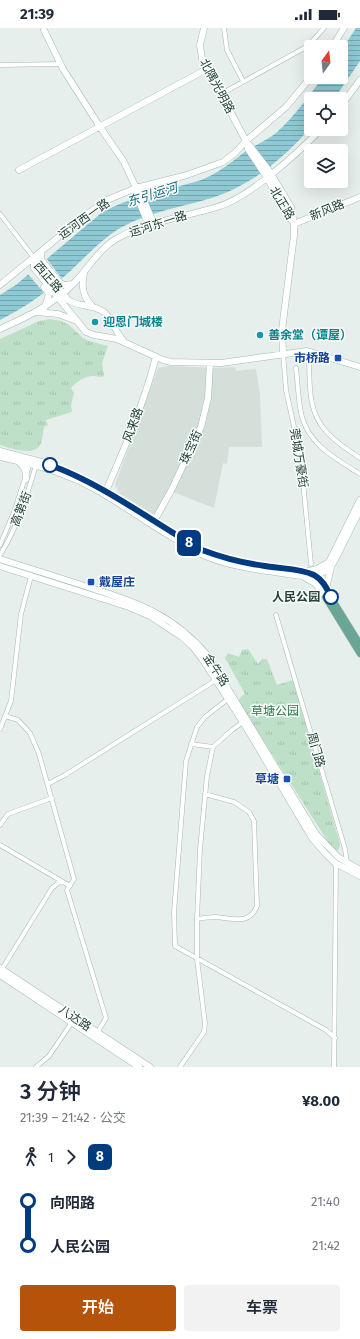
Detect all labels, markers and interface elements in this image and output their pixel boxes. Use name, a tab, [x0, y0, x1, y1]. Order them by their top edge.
text: 21:39	[20, 5, 54, 23]
north arrow	[304, 40, 348, 84]
map controls	[304, 40, 348, 188]
street label: 北隅光明路	[197, 56, 237, 116]
button: locate	[304, 92, 348, 136]
button: layers	[304, 144, 348, 188]
water label: 东引运河	[125, 179, 182, 209]
street label: 北正路	[267, 184, 297, 222]
street label: 运河西一路	[56, 196, 112, 242]
street label: 新风路	[308, 197, 346, 223]
street label: 运河东一路	[127, 208, 189, 240]
street label: 西正路	[31, 259, 65, 295]
place label: 迎恩门城楼	[103, 315, 163, 329]
marker: 迎恩门城楼	[90, 317, 100, 327]
place label: 善余堂（谭屋）	[268, 328, 352, 342]
marker: 善余堂（谭屋）	[255, 330, 265, 340]
place label: 市桥路	[294, 351, 330, 365]
marker: 市桥路	[333, 353, 343, 363]
street label: 风来路	[120, 406, 146, 444]
street label: 莞城万豪街	[287, 427, 311, 489]
street label: 珠宝街	[177, 428, 205, 466]
unlabelled marker	[42, 457, 58, 473]
street label: 高第街	[8, 490, 34, 528]
line badge: 8	[176, 530, 202, 556]
text: 8	[185, 534, 193, 551]
place label: 戴屋庄	[99, 575, 135, 589]
marker: 戴屋庄	[86, 577, 96, 587]
marker: 人民公园	[323, 589, 339, 605]
place label: 人民公园	[272, 590, 320, 604]
street label: 金牛路	[200, 651, 232, 689]
park label: 草塘公园	[251, 704, 299, 718]
street label: 周门路	[304, 731, 328, 769]
place label: 草塘	[255, 772, 279, 786]
marker: 草塘	[282, 774, 292, 784]
street label: 八达路	[56, 1002, 94, 1034]
text: 3 分钟	[20, 1078, 81, 1105]
text: ¥8.00	[302, 1092, 340, 1110]
text: 21:39 – 21:42 · 公交	[20, 1110, 126, 1125]
icon: walk	[20, 1146, 42, 1168]
icon: forward	[60, 1146, 82, 1168]
text: 8	[96, 1148, 104, 1165]
text: 1	[48, 1150, 54, 1165]
text: 向阳路	[50, 1194, 95, 1212]
text: 21:40	[311, 1194, 340, 1209]
text: 人民公园	[50, 1238, 110, 1256]
text: 21:42	[312, 1238, 340, 1253]
button: 开始	[20, 1285, 176, 1331]
button: 车票	[184, 1285, 340, 1331]

